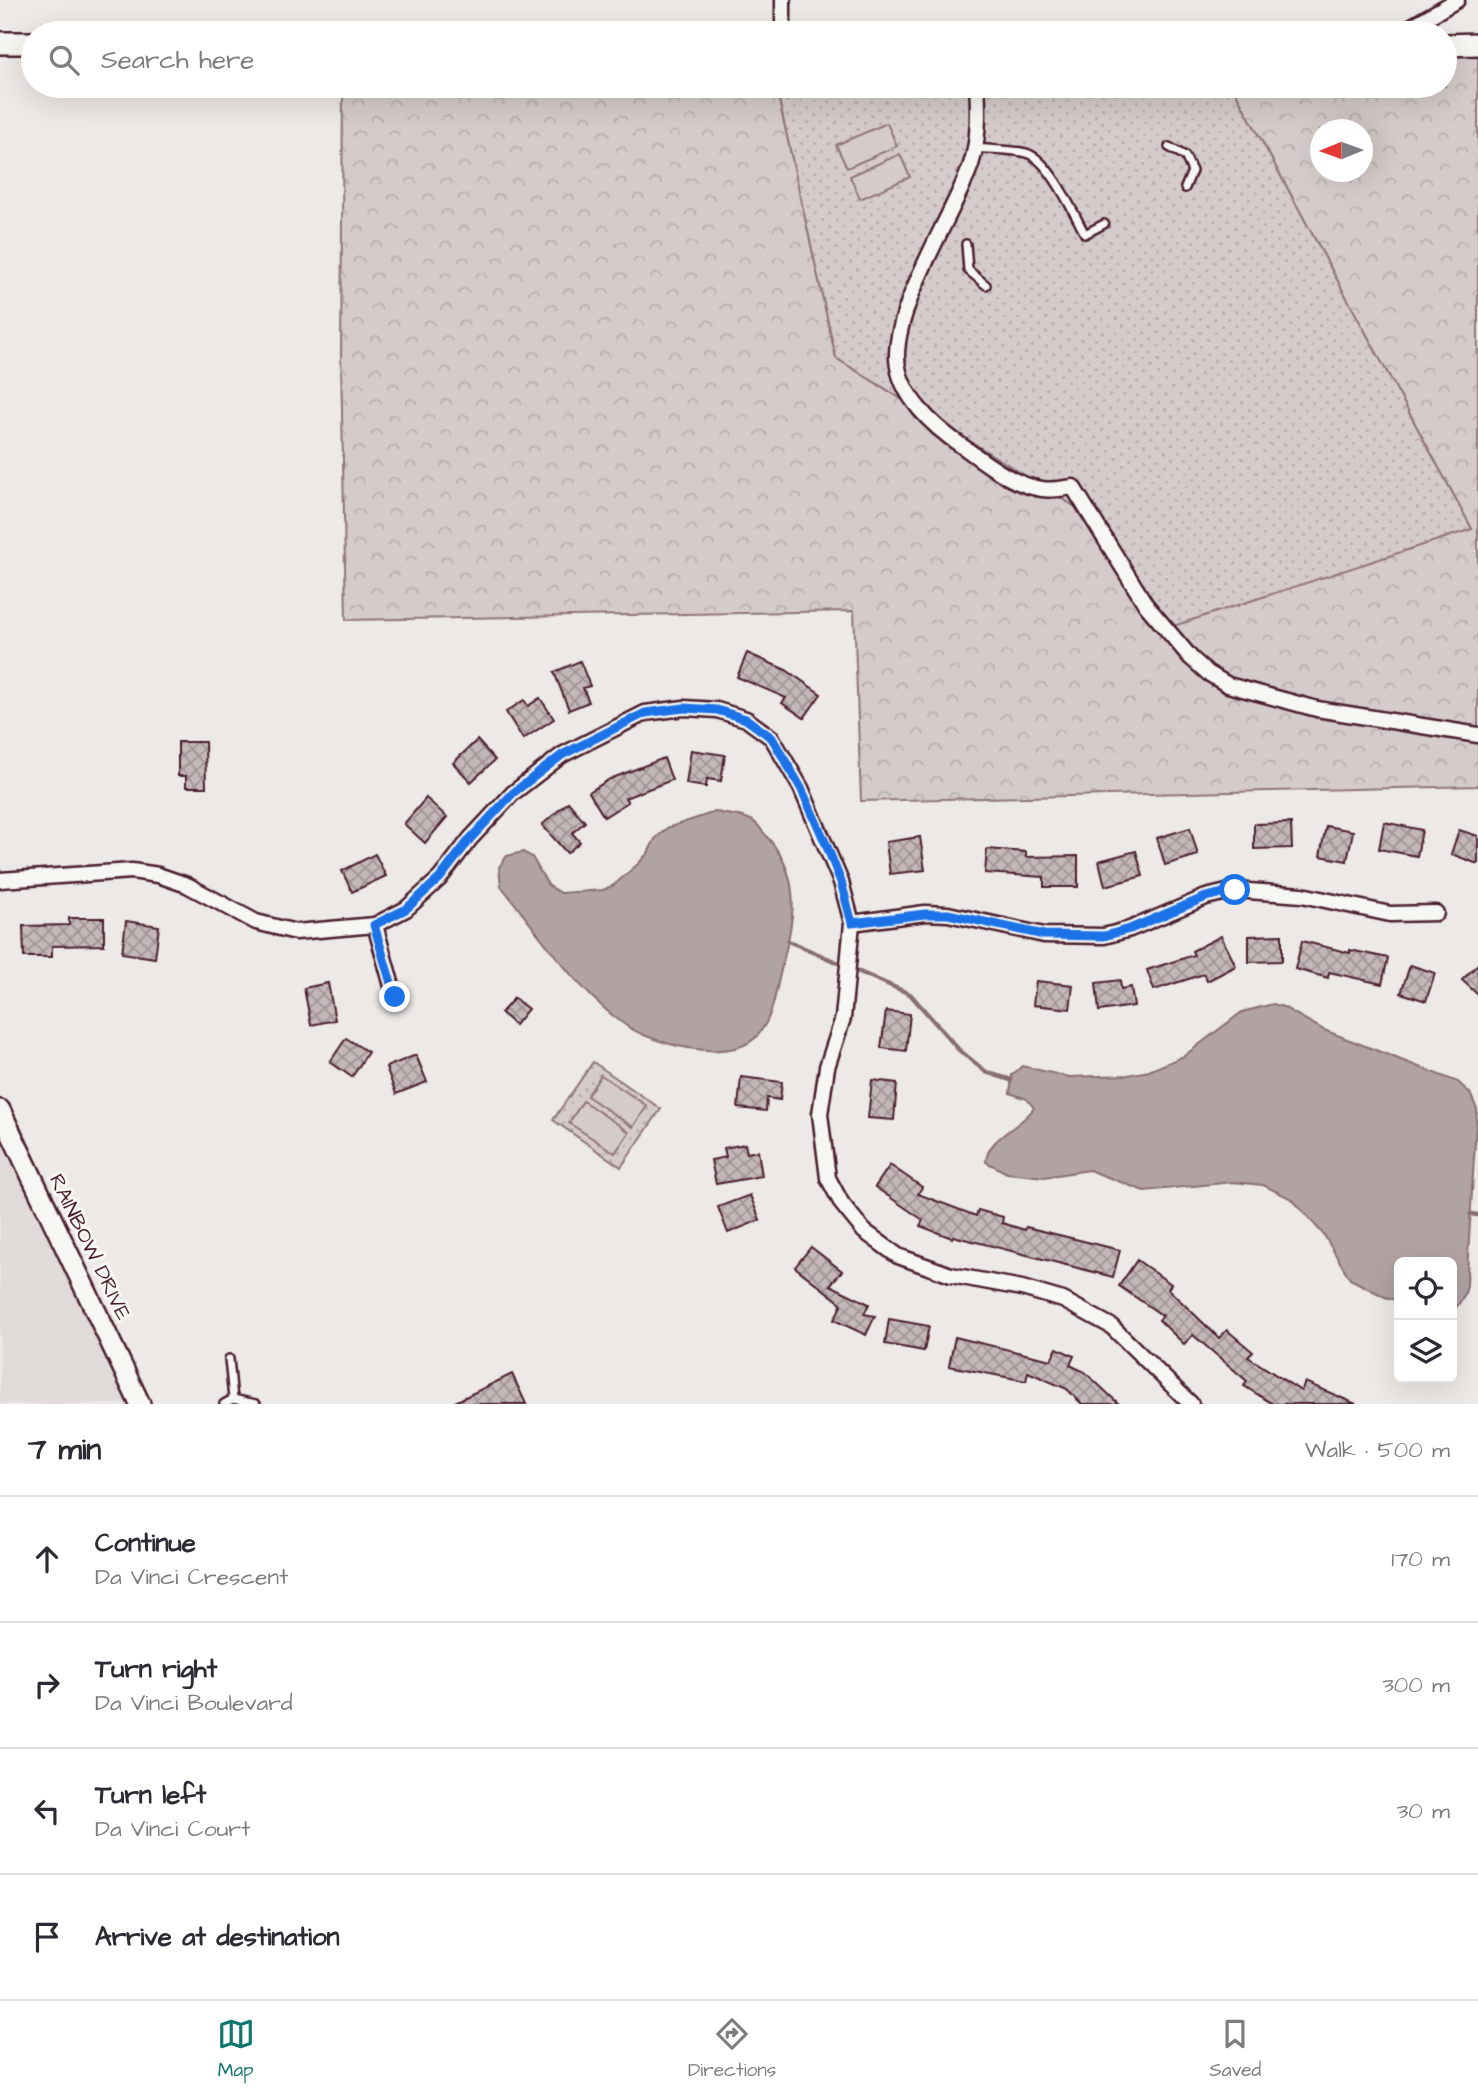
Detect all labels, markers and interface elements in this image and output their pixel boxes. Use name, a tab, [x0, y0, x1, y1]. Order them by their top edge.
search box	[21, 21, 1457, 98]
icon: search	[45, 41, 83, 79]
text: Search here	[101, 42, 254, 78]
north arrow	[1310, 119, 1373, 182]
route start	[1219, 874, 1250, 905]
route end	[379, 981, 410, 1012]
street label: RAINBOW DRIVE	[42, 1169, 138, 1325]
map controls	[1394, 1257, 1457, 1383]
button: locate	[1394, 1257, 1457, 1320]
button: layers	[1394, 1320, 1457, 1383]
text: 7 min	[28, 1429, 101, 1471]
text: Walk · 500 m	[1305, 1434, 1450, 1466]
text: Continue	[95, 1525, 196, 1561]
icon: ahead	[28, 1540, 66, 1578]
text: 170 m	[1391, 1543, 1450, 1575]
text: Da Vinci Crescent	[95, 1561, 288, 1593]
text: Turn right	[95, 1651, 217, 1687]
icon: right	[28, 1666, 66, 1704]
text: 300 m	[1382, 1669, 1450, 1701]
text: Da Vinci Boulevard	[95, 1687, 293, 1719]
text: Turn left	[95, 1777, 206, 1813]
icon: left	[28, 1792, 66, 1830]
text: 30 m	[1397, 1795, 1450, 1827]
text: Da Vinci Court	[95, 1813, 250, 1845]
icon: arrive	[28, 1918, 66, 1956]
text: Arrive at destination	[95, 1919, 340, 1955]
tab: Map	[217, 2015, 255, 2084]
tab: Directions	[688, 2015, 776, 2084]
tab: Saved	[1210, 2015, 1261, 2084]

